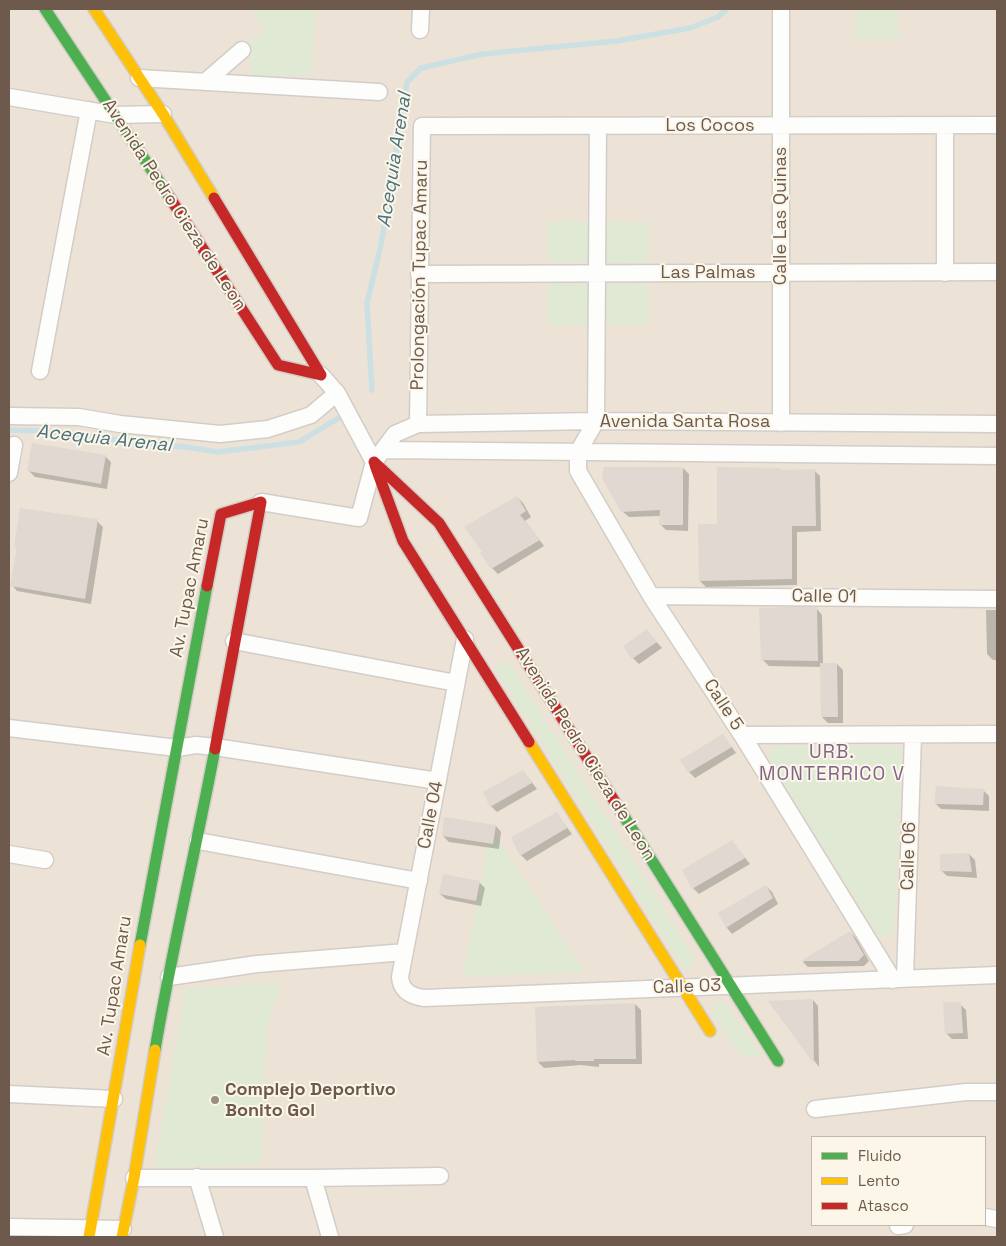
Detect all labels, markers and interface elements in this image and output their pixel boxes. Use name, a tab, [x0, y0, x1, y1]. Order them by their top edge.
water label: Acequia Arenal	[373, 91, 417, 229]
street label: Avenida Pedro Cieza de Leon	[97, 95, 251, 315]
street label: Los Cocos	[665, 115, 755, 137]
street label: Calle Las Quinas	[770, 147, 792, 285]
street label: Prolongación Tupac Amaru	[407, 159, 433, 391]
street label: Las Palmas	[661, 262, 755, 284]
street label: Avenida Santa Rosa	[600, 411, 770, 433]
water label: Acequia Arenal	[35, 421, 173, 457]
street label: Av. Tupac Amaru	[166, 517, 214, 659]
street label: Calle 01	[791, 586, 857, 608]
street label: Avenida Pedro Cieza de Leon	[510, 643, 660, 865]
street label: Calle 5	[698, 675, 748, 735]
district label: URB. MONTERRICO V	[758, 742, 906, 786]
street label: Calle 04	[414, 779, 448, 851]
street label: Calle 06	[897, 821, 921, 891]
street label: Av. Tupac Amaru	[93, 914, 137, 1058]
street label: Calle 03	[652, 975, 722, 999]
place label: Complejo Deportivo Bonito Gol	[225, 1079, 396, 1122]
marker: Complejo Deportivo Bonito Gol	[209, 1094, 221, 1106]
legend	[811, 1136, 986, 1226]
text: Fluido	[858, 1146, 902, 1165]
text: Lento	[858, 1171, 900, 1190]
text: Atasco	[858, 1196, 909, 1215]

